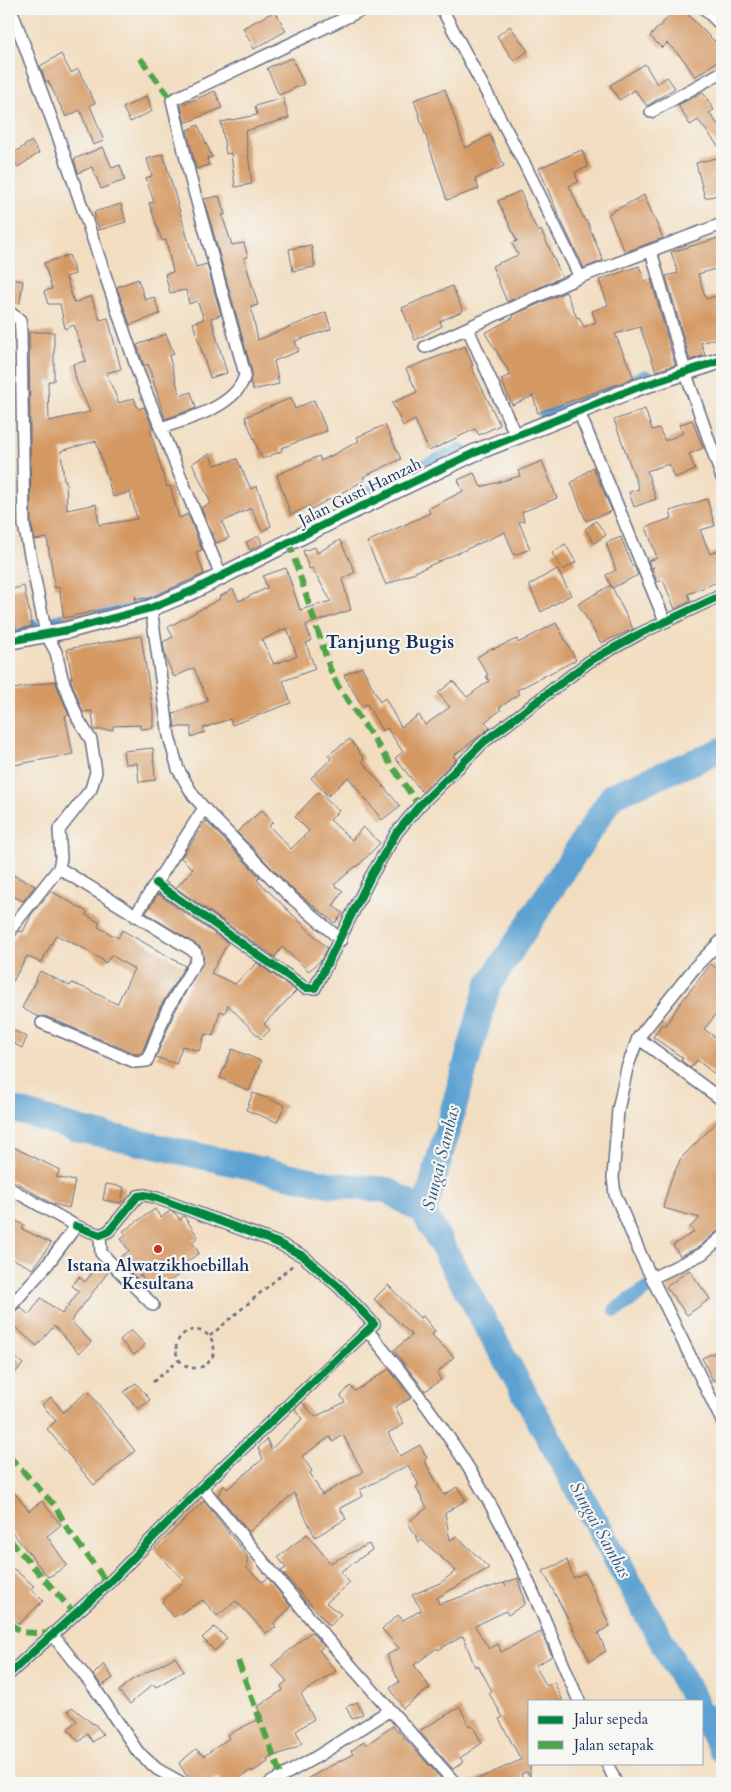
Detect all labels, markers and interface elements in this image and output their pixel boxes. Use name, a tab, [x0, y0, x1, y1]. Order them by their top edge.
street label: Jalan Gusti Hamzah	[293, 453, 425, 532]
district label: Tanjung Bugis	[326, 629, 454, 655]
water label: Sungai Sambas	[416, 1103, 466, 1213]
marker: Istana Alwatzikhoebillah Kesultana	[152, 1243, 164, 1255]
place label: Istana Alwatzikhoebillah Kesultana	[67, 1255, 249, 1295]
water label: Sungai Sambas	[563, 1477, 637, 1583]
legend	[528, 1700, 704, 1764]
text: Jalur sepeda	[572, 1709, 649, 1729]
text: Jalan setapak	[572, 1735, 654, 1755]

